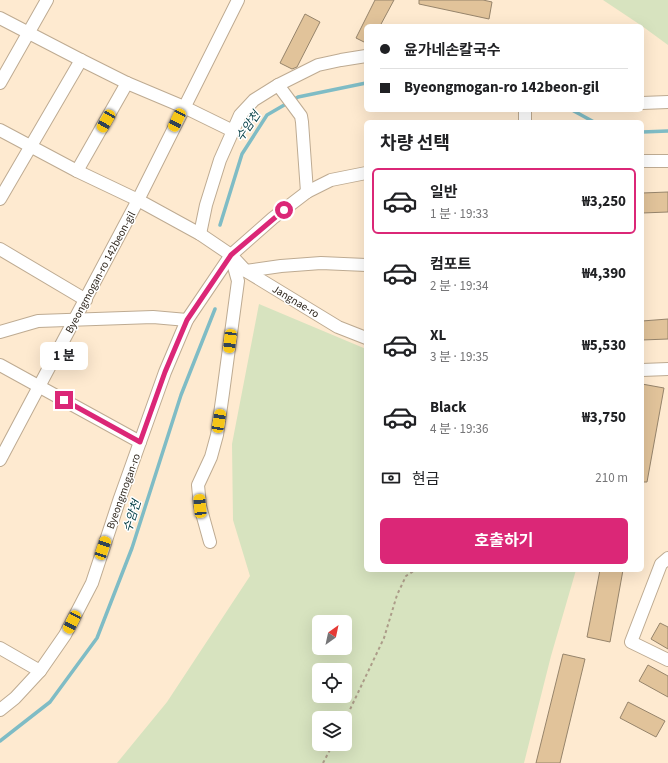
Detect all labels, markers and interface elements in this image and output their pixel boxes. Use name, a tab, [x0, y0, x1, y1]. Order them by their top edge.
text: 윤가네손칼국수	[404, 40, 501, 61]
text: Byeongmogan-ro 142beon-gil	[404, 77, 599, 98]
water label: 수암천	[232, 106, 266, 145]
car	[166, 107, 188, 133]
car	[95, 108, 117, 134]
text: 차량 선택	[380, 131, 450, 156]
text: 일반	[430, 182, 458, 203]
icon: car	[382, 183, 418, 219]
text: ₩3,250	[582, 191, 626, 212]
route start	[275, 201, 293, 219]
text: 1 분 · 19:33	[430, 205, 489, 223]
street label: Byeongmogan-ro 142beon-gil	[62, 208, 139, 336]
text: 컴포트	[430, 254, 471, 275]
icon: car	[382, 255, 418, 291]
text: ₩4,390	[582, 263, 626, 284]
text: 2 분 · 19:34	[430, 277, 489, 295]
street label: Jangnae-ro	[269, 281, 322, 321]
text: XL	[430, 325, 446, 346]
icon: car	[382, 327, 418, 363]
car	[223, 328, 237, 354]
text: ₩5,530	[582, 335, 626, 356]
callout: 1 분	[40, 342, 88, 370]
text: 1 분	[53, 347, 75, 365]
text: 3 분 · 19:35	[430, 348, 489, 366]
route end	[55, 391, 73, 409]
text: Black	[430, 397, 467, 418]
icon: car	[382, 399, 418, 435]
text: ₩3,750	[582, 407, 626, 428]
car	[211, 408, 227, 434]
text: 4 분 · 19:36	[430, 420, 489, 438]
street label: Byeongmogan-ro	[103, 451, 144, 531]
icon: cash	[380, 467, 402, 489]
text: 현금	[412, 469, 440, 490]
text: 210 m	[595, 469, 628, 487]
car	[193, 494, 207, 518]
water label: 수암천	[119, 496, 146, 535]
button: 호출하기	[380, 518, 628, 564]
car	[94, 535, 112, 561]
car	[61, 609, 83, 635]
north arrow	[312, 615, 352, 655]
map controls	[312, 615, 352, 751]
button: locate	[312, 663, 352, 703]
button: layers	[312, 711, 352, 751]

